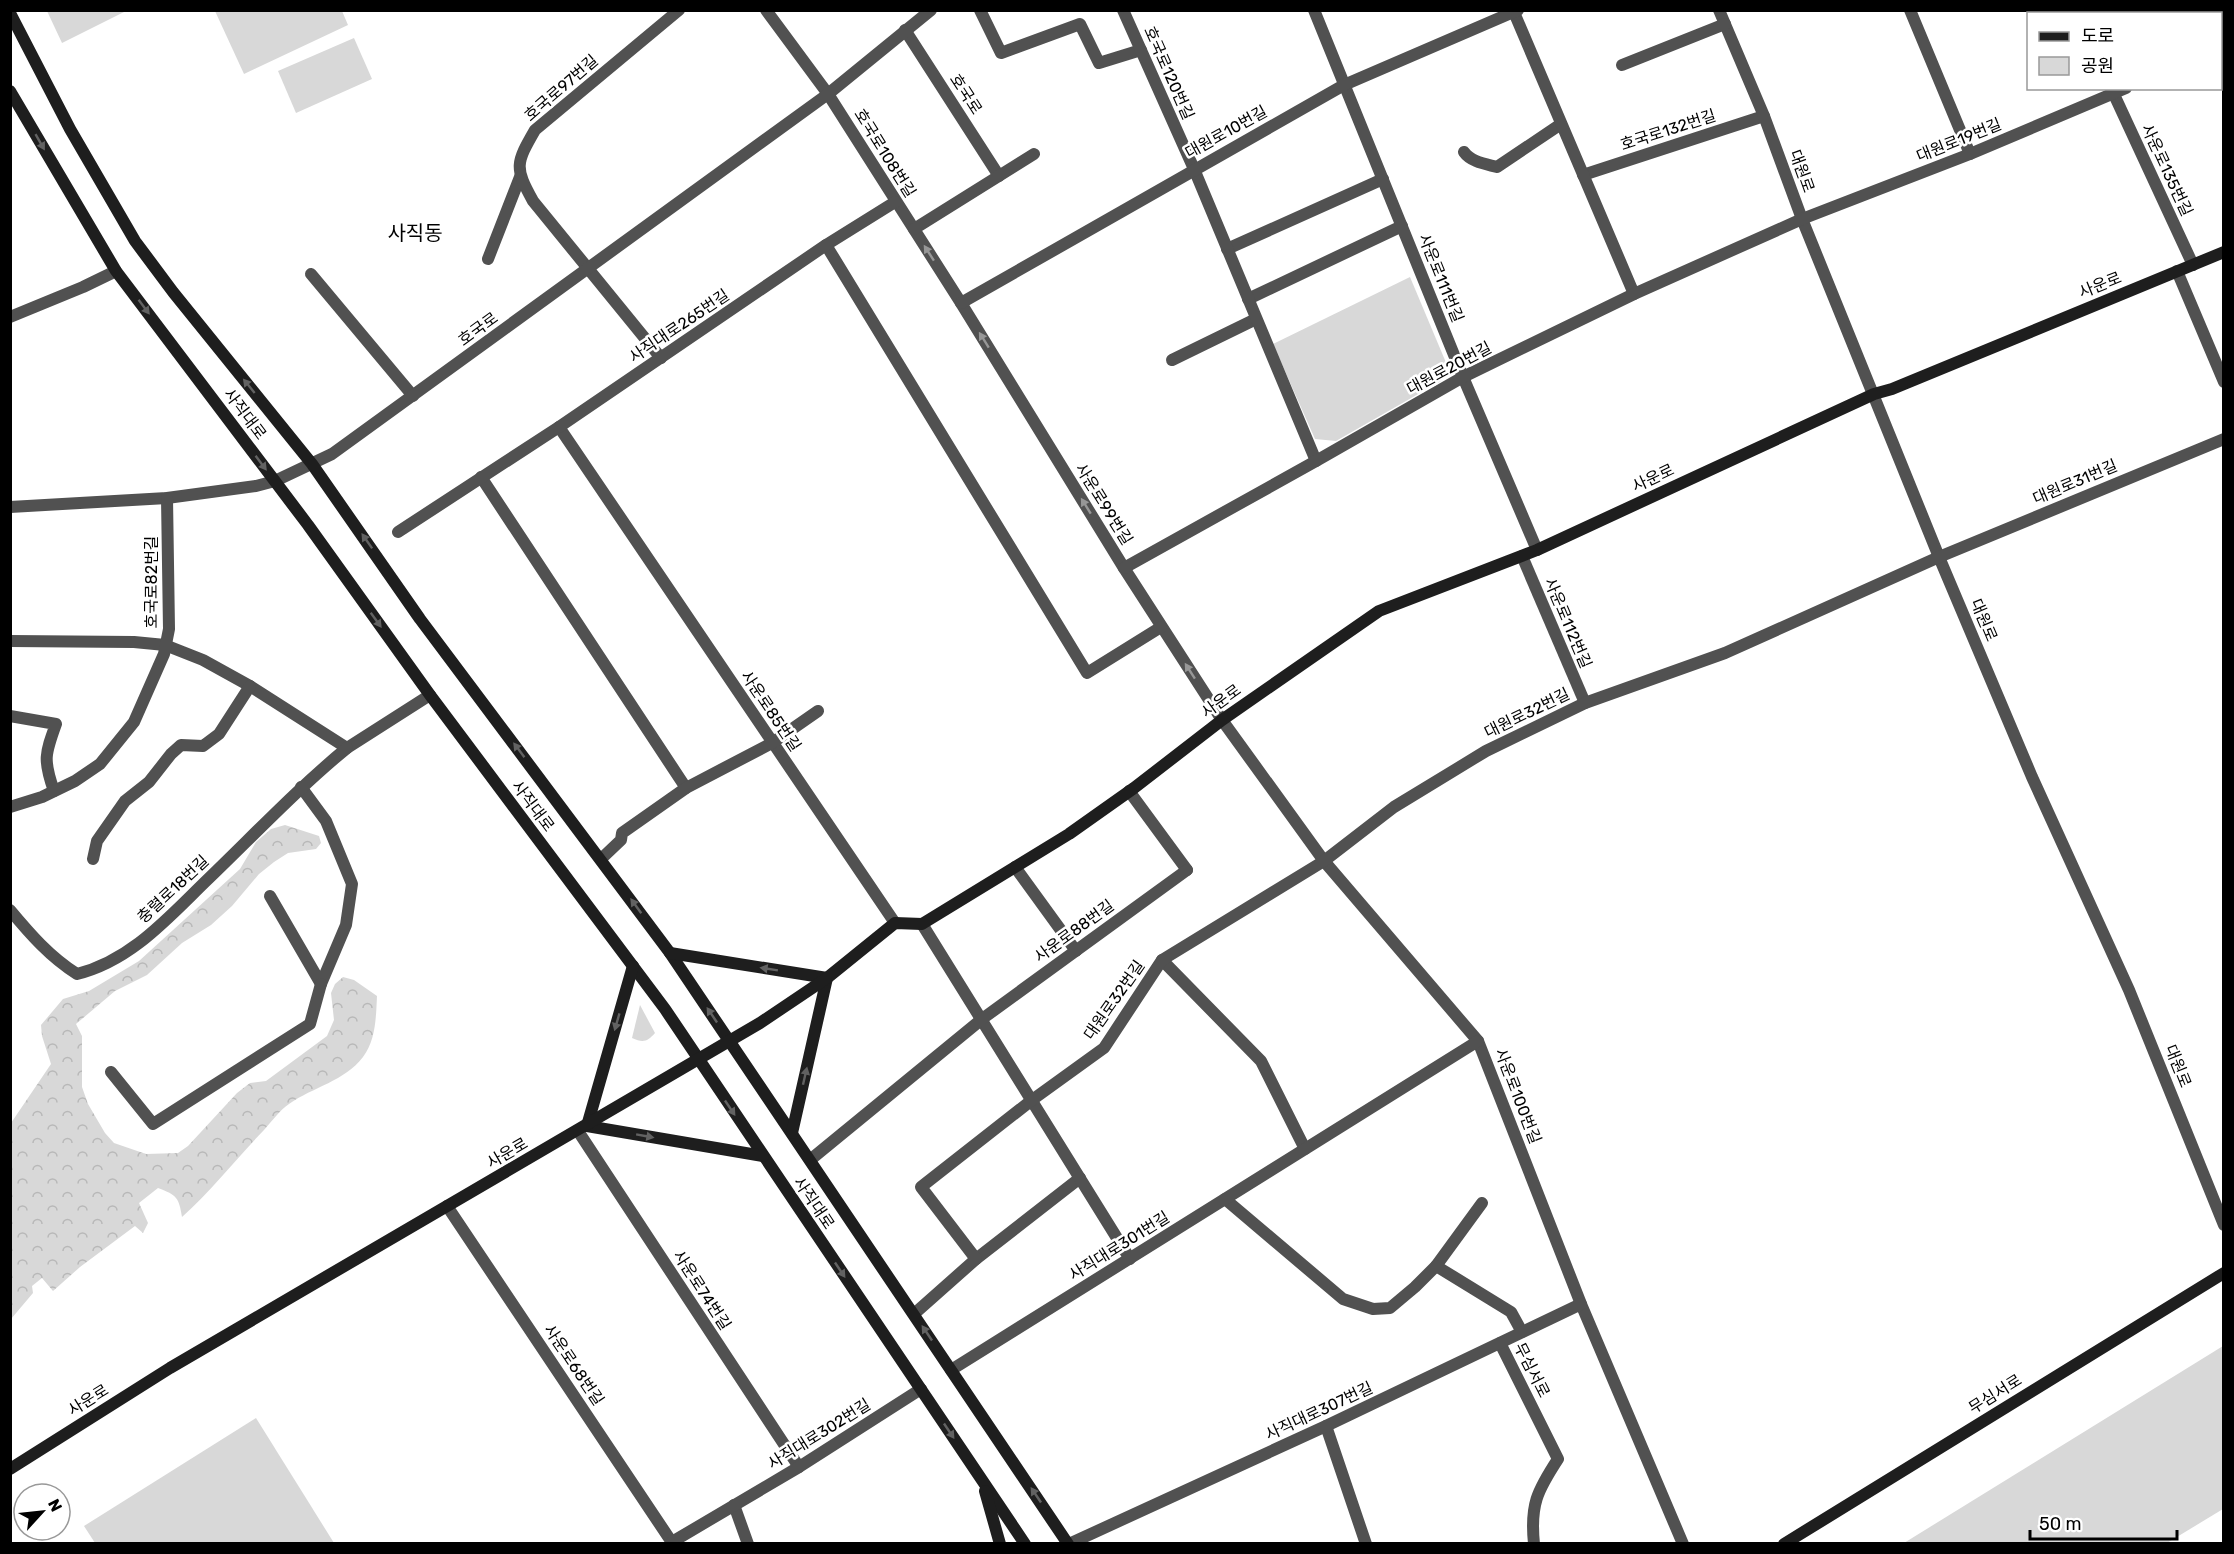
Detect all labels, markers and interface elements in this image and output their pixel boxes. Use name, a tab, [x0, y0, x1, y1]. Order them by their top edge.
legend	[2027, 12, 2222, 90]
street label: 호국로120번길	[1140, 23, 1198, 123]
text: 도로	[2081, 25, 2114, 47]
street label: 호국로97번길	[520, 51, 602, 125]
text: 공원	[2081, 55, 2114, 77]
street label: 호국로	[946, 70, 986, 118]
street label: 대원로10번길	[1182, 102, 1270, 162]
street label: 호국로108번길	[850, 105, 920, 201]
street label: 호국로132번길	[1618, 106, 1718, 154]
street label: 대원로19번길	[1914, 114, 2004, 166]
street label: 사운로135번길	[2137, 121, 2197, 219]
one-way arrow	[34, 134, 45, 150]
street label: 대원로	[1786, 147, 1819, 195]
district label: 사직동	[387, 221, 443, 245]
street label: 사운로111번길	[1415, 231, 1467, 325]
one-way arrow	[924, 245, 935, 261]
street label: 사운로	[2076, 268, 2124, 302]
street label: 사직대로265번길	[625, 285, 733, 367]
one-way arrow	[137, 299, 150, 315]
street label: 호국로	[455, 308, 502, 350]
one-way arrow	[978, 332, 989, 348]
street label: 대원로20번길	[1403, 338, 1495, 398]
one-way arrow	[243, 378, 256, 394]
street label: 사직대로	[220, 385, 270, 443]
one-way arrow	[255, 454, 267, 470]
street label: 대원로31번길	[2030, 456, 2120, 508]
street label: 사운로99번길	[1071, 460, 1137, 548]
street label: 사운로	[1629, 460, 1677, 496]
one-way arrow	[1081, 498, 1092, 514]
one-way arrow	[361, 534, 373, 550]
street label: 호국로82번길	[142, 535, 161, 629]
street label: 사운로112번길	[1540, 575, 1596, 671]
street label: 대원로	[1967, 596, 2001, 644]
one-way arrow	[370, 612, 382, 628]
one-way arrow	[1185, 663, 1196, 679]
street label: 사운로85번길	[737, 667, 805, 755]
street label: 사운로	[1198, 680, 1245, 722]
street label: 대원로32번길	[1481, 684, 1573, 742]
one-way arrow	[513, 742, 525, 758]
street label: 사직대로	[508, 777, 558, 835]
street label: 충렬로18번길	[133, 851, 213, 927]
street label: 사운로88번길	[1030, 896, 1118, 966]
one-way arrow	[630, 898, 642, 914]
street label: 대원로32번길	[1080, 957, 1148, 1043]
one-way arrow	[760, 965, 779, 974]
one-way arrow	[706, 1007, 718, 1023]
one-way arrow	[612, 1013, 621, 1031]
street label: 대원로	[2161, 1042, 2195, 1090]
street label: 사운로100번길	[1491, 1046, 1545, 1146]
one-way arrow	[800, 1067, 810, 1085]
one-way arrow	[724, 1100, 735, 1116]
one-way arrow	[635, 1131, 654, 1140]
street label: 사운로	[483, 1134, 531, 1172]
street label: 사직대로	[790, 1173, 838, 1233]
street label: 사직대로301번길	[1065, 1207, 1173, 1285]
street label: 사운로74번길	[669, 1247, 735, 1333]
one-way arrow	[834, 1261, 846, 1277]
street label: 사운로68번길	[540, 1321, 608, 1409]
one-way arrow	[922, 1325, 933, 1341]
street label: 무심서로	[1510, 1339, 1554, 1401]
street label: 무심서로	[1965, 1370, 2025, 1418]
street label: 사직대로307번길	[1262, 1378, 1376, 1444]
street label: 사운로	[64, 1380, 112, 1420]
street label: 사직대로302번길	[764, 1395, 874, 1473]
one-way arrow	[943, 1423, 954, 1439]
north arrow	[12, 1482, 72, 1542]
one-way arrow	[1031, 1487, 1042, 1503]
text: N	[44, 1496, 66, 1515]
scale bar	[2030, 1503, 2177, 1541]
text: 50 m	[2039, 1513, 2082, 1535]

